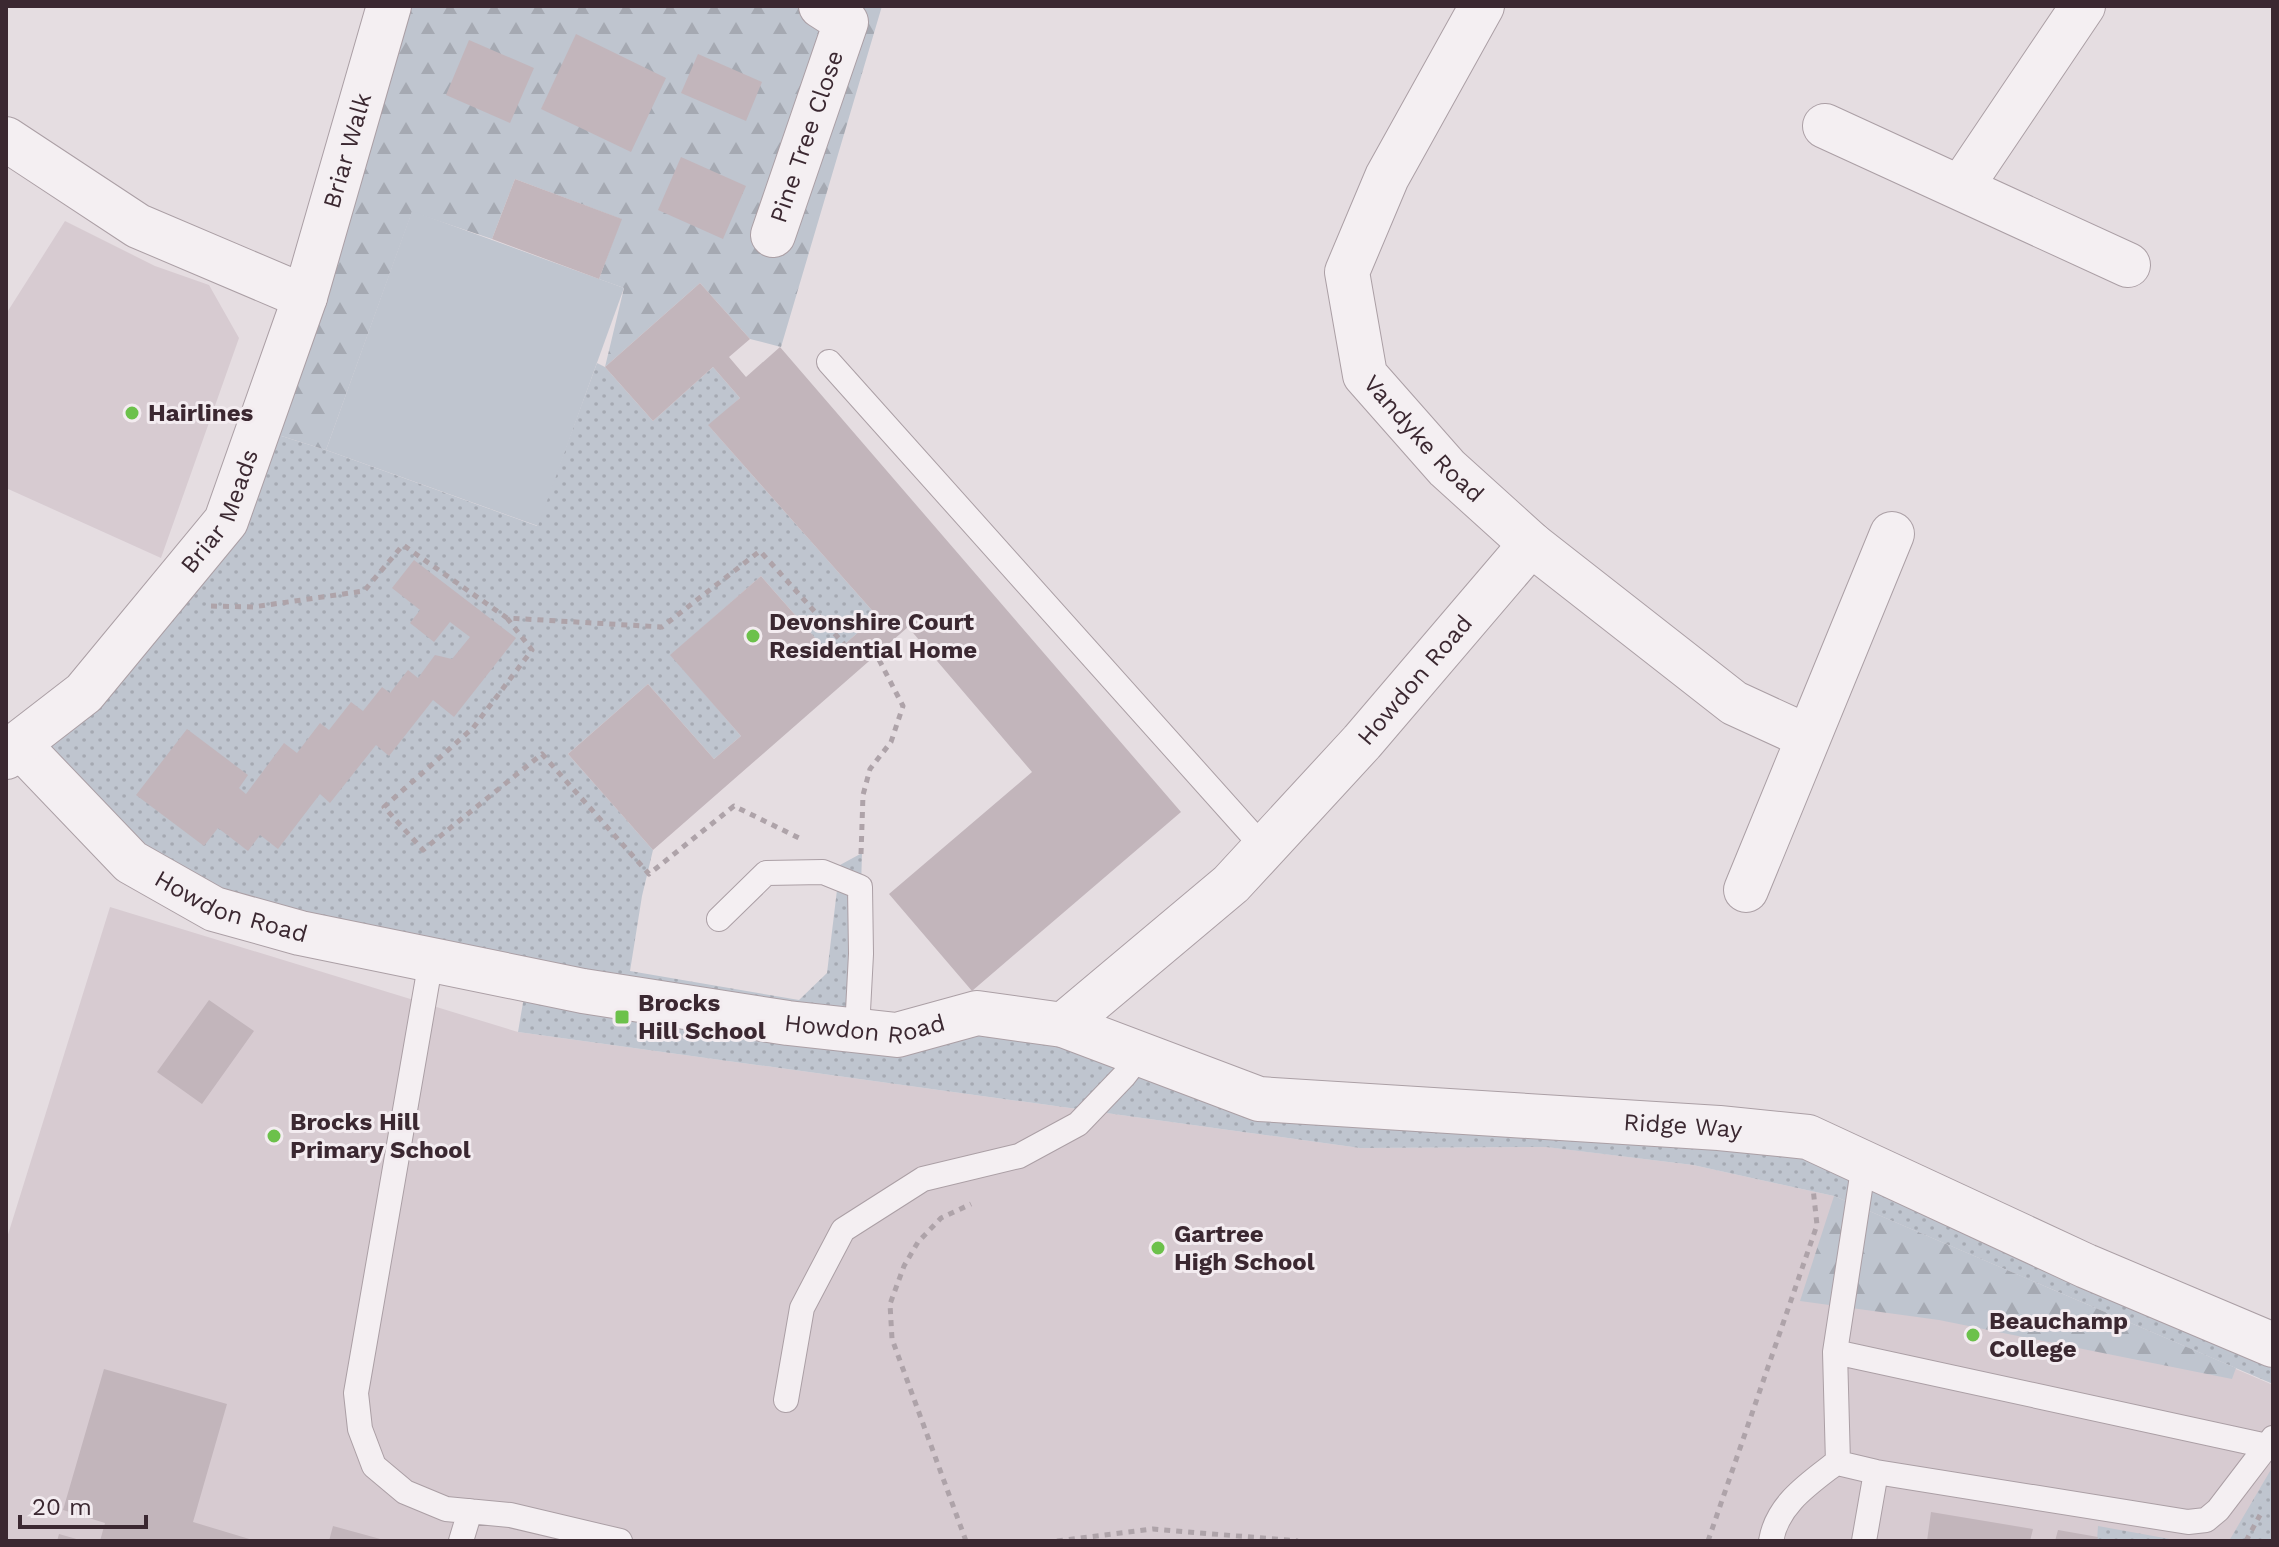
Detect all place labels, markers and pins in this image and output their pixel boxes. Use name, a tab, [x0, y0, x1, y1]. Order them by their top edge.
place label: Hairlines	[148, 399, 254, 427]
marker: Hairlines	[123, 404, 141, 422]
place label: Devonshire Court Residential Home	[769, 608, 977, 664]
marker: Devonshire Court Residential Home	[744, 627, 762, 645]
place label: Brocks Hill School	[638, 989, 766, 1045]
marker: Brocks Hill School	[613, 1008, 631, 1026]
place label: Brocks Hill Primary School	[290, 1108, 471, 1164]
marker: Brocks Hill Primary School	[265, 1127, 283, 1145]
place label: Gartree High School	[1174, 1220, 1315, 1276]
marker: Gartree High School	[1149, 1239, 1167, 1257]
place label: Beauchamp College	[1989, 1307, 2128, 1363]
marker: Beauchamp College	[1964, 1326, 1982, 1344]

